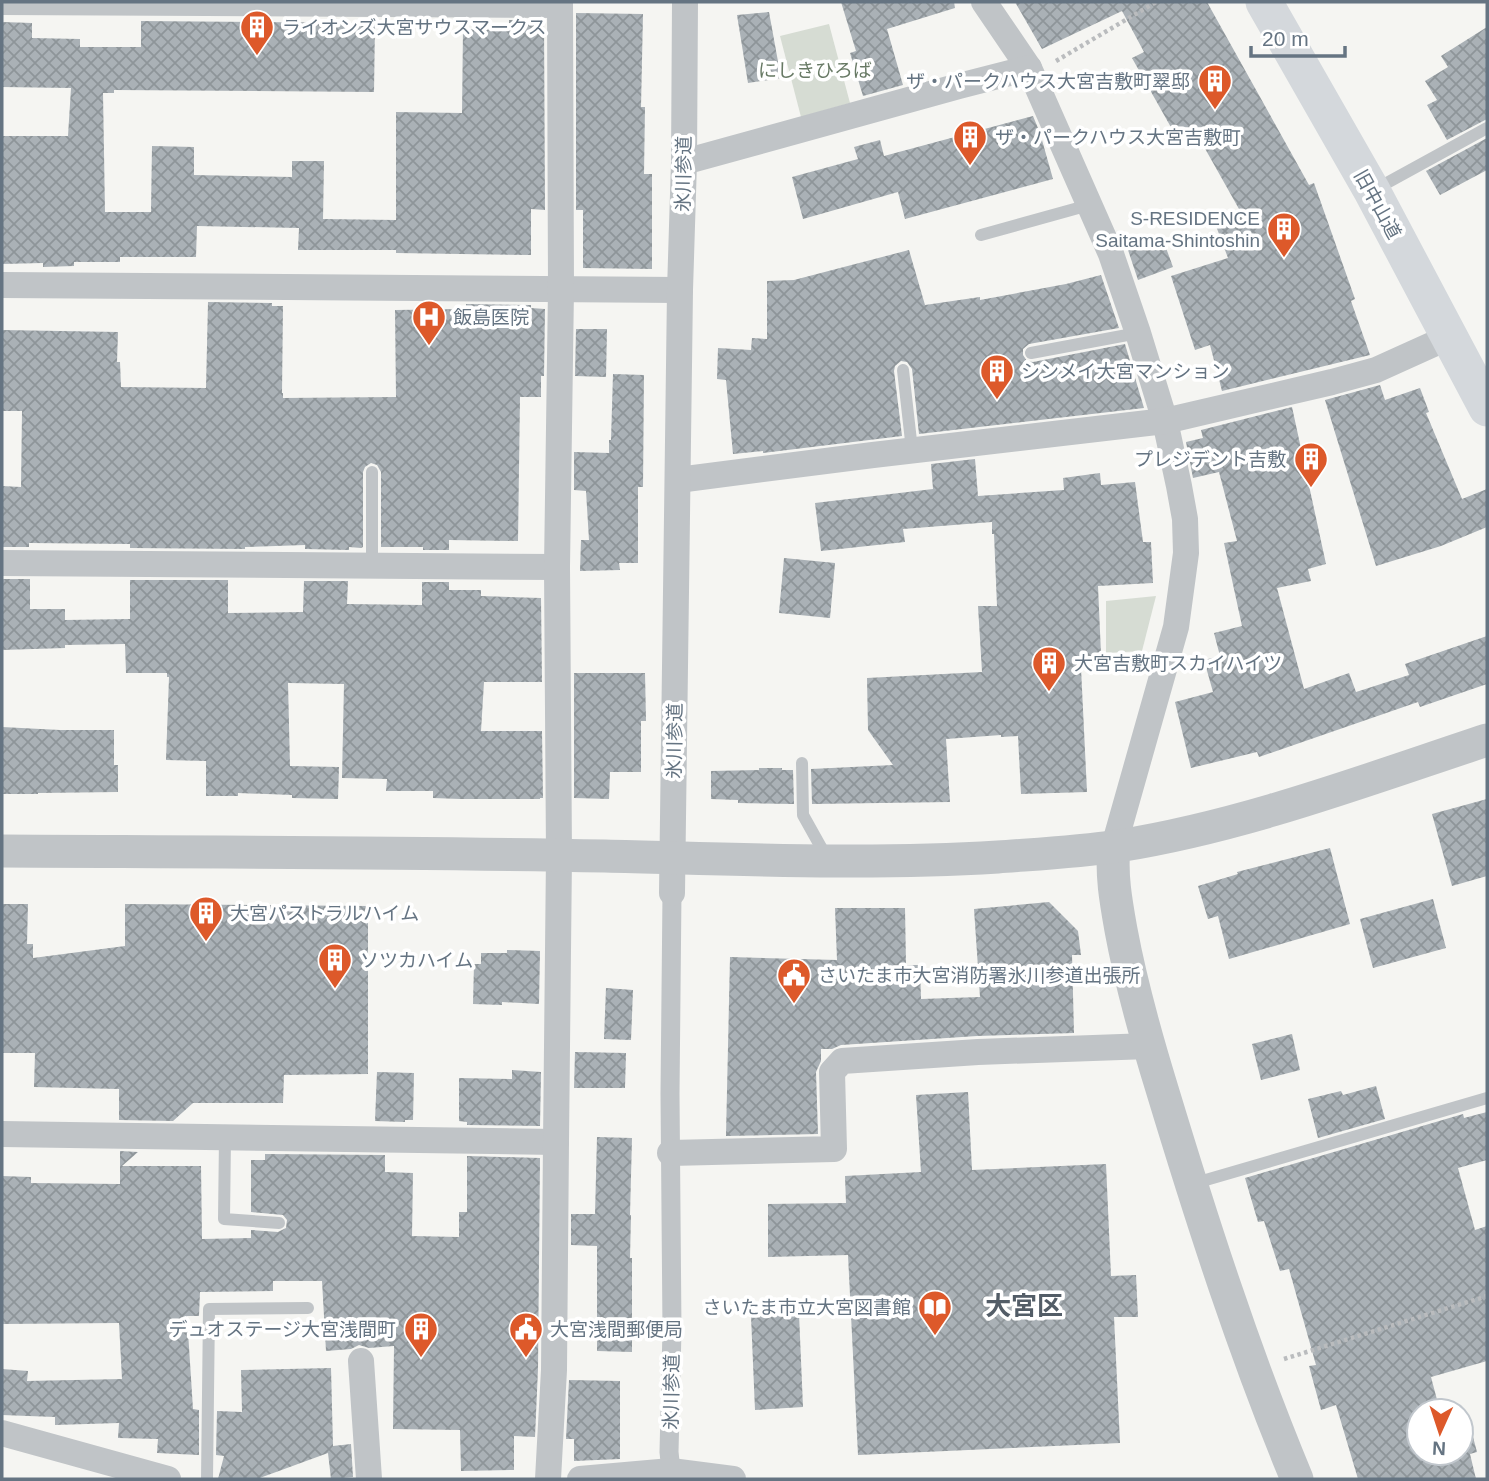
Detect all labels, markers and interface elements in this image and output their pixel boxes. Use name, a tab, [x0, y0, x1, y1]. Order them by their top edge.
building icon: ライオンズ大宮サウスマークス	[238, 8, 276, 57]
scale bar	[1251, 14, 1346, 58]
place label: ライオンズ大宮サウスマークス	[282, 17, 546, 38]
text: 20 m	[1262, 27, 1309, 50]
park label: にしきひろば	[758, 60, 872, 81]
building icon: ザ・パークハウス大宮吉敷町翠邸	[1196, 62, 1234, 111]
place label: ザ・パークハウス大宮吉敷町翠邸	[906, 71, 1190, 92]
building icon: ザ・パークハウス大宮吉敷町	[951, 118, 989, 167]
place label: ザ・パークハウス大宮吉敷町	[995, 127, 1241, 148]
street label: 氷川参道	[672, 136, 695, 212]
street label: 旧中山道	[1350, 166, 1405, 243]
place label: S-RESIDENCE Saitama-Shintoshin	[1095, 208, 1260, 251]
building icon: S-RESIDENCE Saitama-Shintoshin	[1265, 210, 1303, 259]
hospital icon: 飯島医院	[410, 298, 448, 347]
place label: 飯島医院	[453, 307, 529, 328]
building icon: シンメイ大宮マンション	[978, 352, 1016, 401]
place label: シンメイ大宮マンション	[1021, 361, 1229, 382]
building icon: プレジデント吉敷	[1292, 440, 1330, 489]
place label: プレジデント吉敷	[1134, 449, 1286, 470]
building icon: 大宮吉敷町スカイハイツ	[1030, 644, 1068, 693]
place label: 大宮吉敷町スカイハイツ	[1074, 653, 1282, 674]
street label: 氷川参道	[663, 703, 686, 779]
building icon: 大宮パストラルハイム	[187, 894, 225, 943]
place label: 大宮パストラルハイム	[230, 903, 419, 924]
building icon: ソツカハイム	[316, 941, 354, 990]
place label: ソツカハイム	[360, 950, 473, 971]
public building icon: さいたま市大宮消防署氷川参道出張所	[775, 956, 813, 1005]
place label: さいたま市大宮消防署氷川参道出張所	[818, 965, 1140, 986]
library icon: さいたま市立大宮図書館	[916, 1288, 954, 1337]
district label: 大宮区	[985, 1291, 1063, 1321]
place label: さいたま市立大宮図書館	[703, 1297, 911, 1318]
building icon: デュオステージ大宮浅間町	[402, 1310, 440, 1359]
public building icon: 大宮浅間郵便局	[507, 1310, 545, 1359]
place label: デュオステージ大宮浅間町	[168, 1319, 396, 1340]
place label: 大宮浅間郵便局	[550, 1319, 683, 1340]
street label: 氷川参道	[660, 1354, 683, 1430]
north arrow	[1405, 1397, 1475, 1467]
text: N	[1432, 1438, 1447, 1459]

